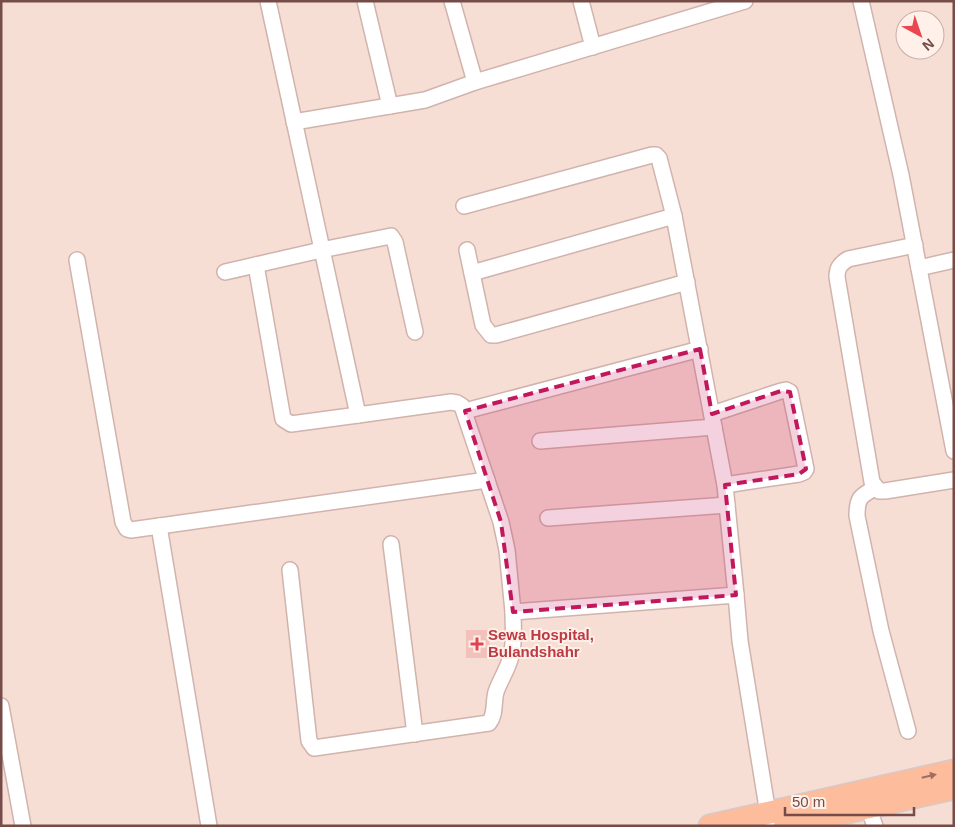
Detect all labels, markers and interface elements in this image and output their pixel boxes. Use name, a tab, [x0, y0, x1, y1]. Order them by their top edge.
north arrow	[895, 10, 945, 60]
text: N	[919, 36, 937, 54]
place label: Sewa Hospital, Bulandshahr	[488, 626, 594, 660]
marker: Sewa Hospital, Bulandshahr	[470, 637, 484, 651]
one-way arrow	[921, 772, 936, 780]
scale bar	[785, 784, 914, 816]
text: 50 m	[792, 793, 825, 810]

